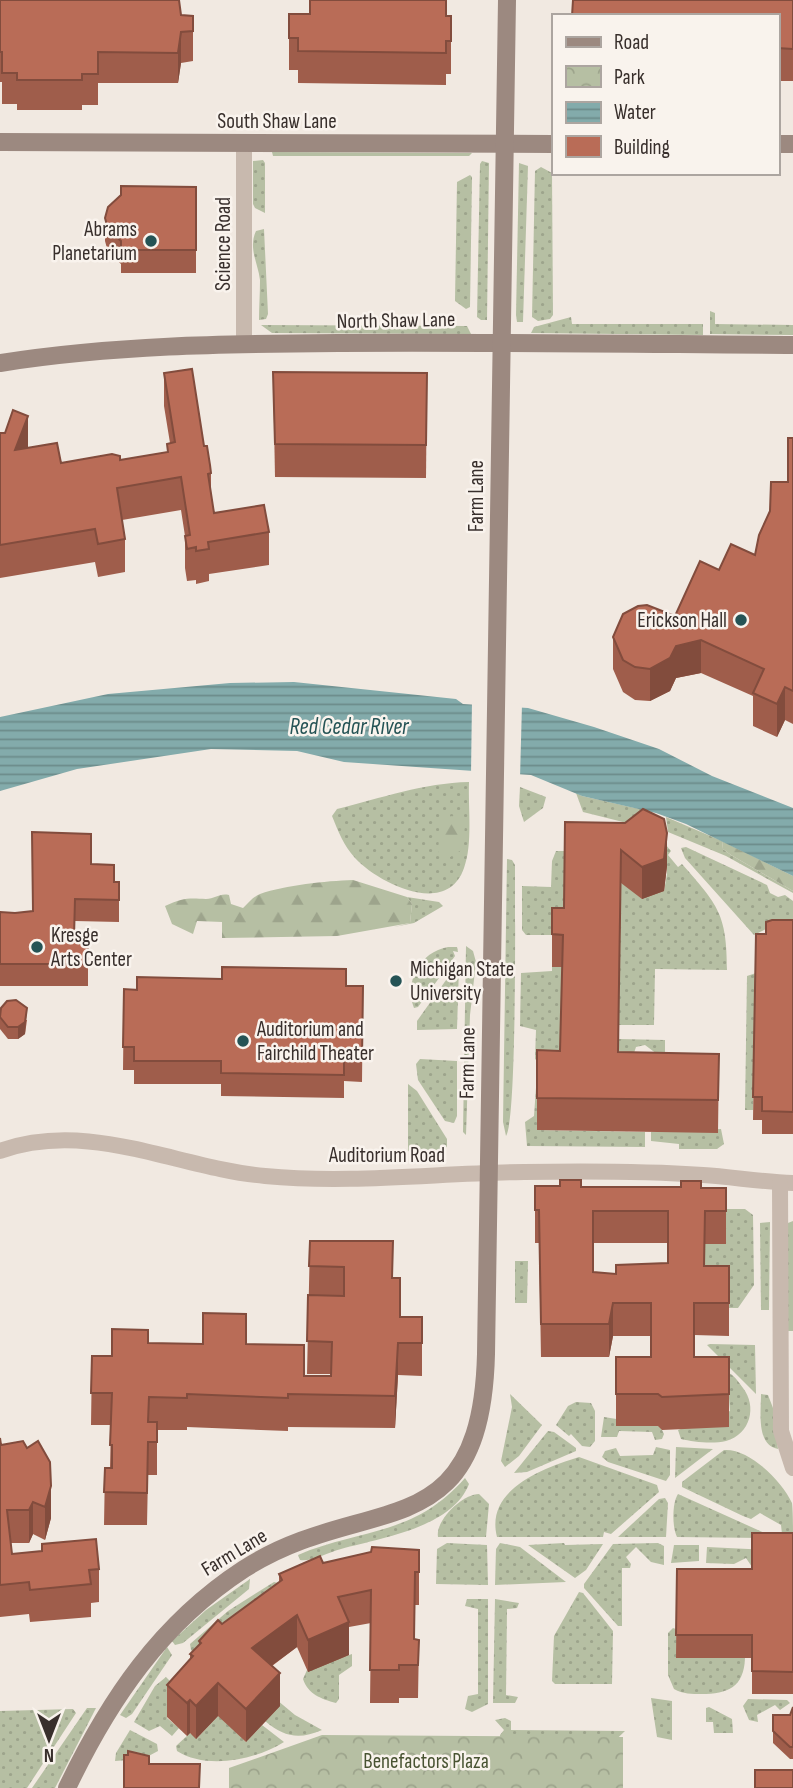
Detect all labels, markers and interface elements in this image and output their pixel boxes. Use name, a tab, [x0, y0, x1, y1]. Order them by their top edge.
legend	[552, 14, 779, 175]
text: Road	[614, 30, 649, 55]
text: Park	[614, 65, 645, 90]
text: Water	[614, 100, 656, 125]
street label: South Shaw Lane	[217, 109, 337, 134]
text: Building	[614, 135, 670, 160]
street label: Science Road	[211, 197, 236, 291]
place label: Abrams Planetarium	[52, 217, 137, 266]
marker: Abrams Planetarium	[143, 233, 159, 249]
street label: North Shaw Lane	[336, 307, 456, 334]
street label: Farm Lane	[464, 460, 489, 532]
place label: Erickson Hall	[637, 608, 727, 633]
marker: Erickson Hall	[733, 612, 749, 628]
water label: Red Cedar River	[289, 713, 410, 741]
place label: Kresge Arts Center	[50, 923, 132, 972]
marker: Kresge Arts Center	[29, 939, 45, 955]
place label: Michigan State University	[410, 957, 514, 1006]
marker: Michigan State University	[388, 973, 404, 989]
place label: Auditorium and Fairchild Theater	[256, 1017, 374, 1066]
street label: Farm Lane	[454, 1027, 481, 1099]
marker: Auditorium and Fairchild Theater	[235, 1033, 251, 1049]
street label: Auditorium Road	[328, 1143, 445, 1168]
street label: Farm Lane	[197, 1523, 271, 1582]
north arrow	[14, 1704, 84, 1774]
text: N	[44, 1743, 54, 1766]
park label: Benefactors Plaza	[363, 1749, 489, 1774]

